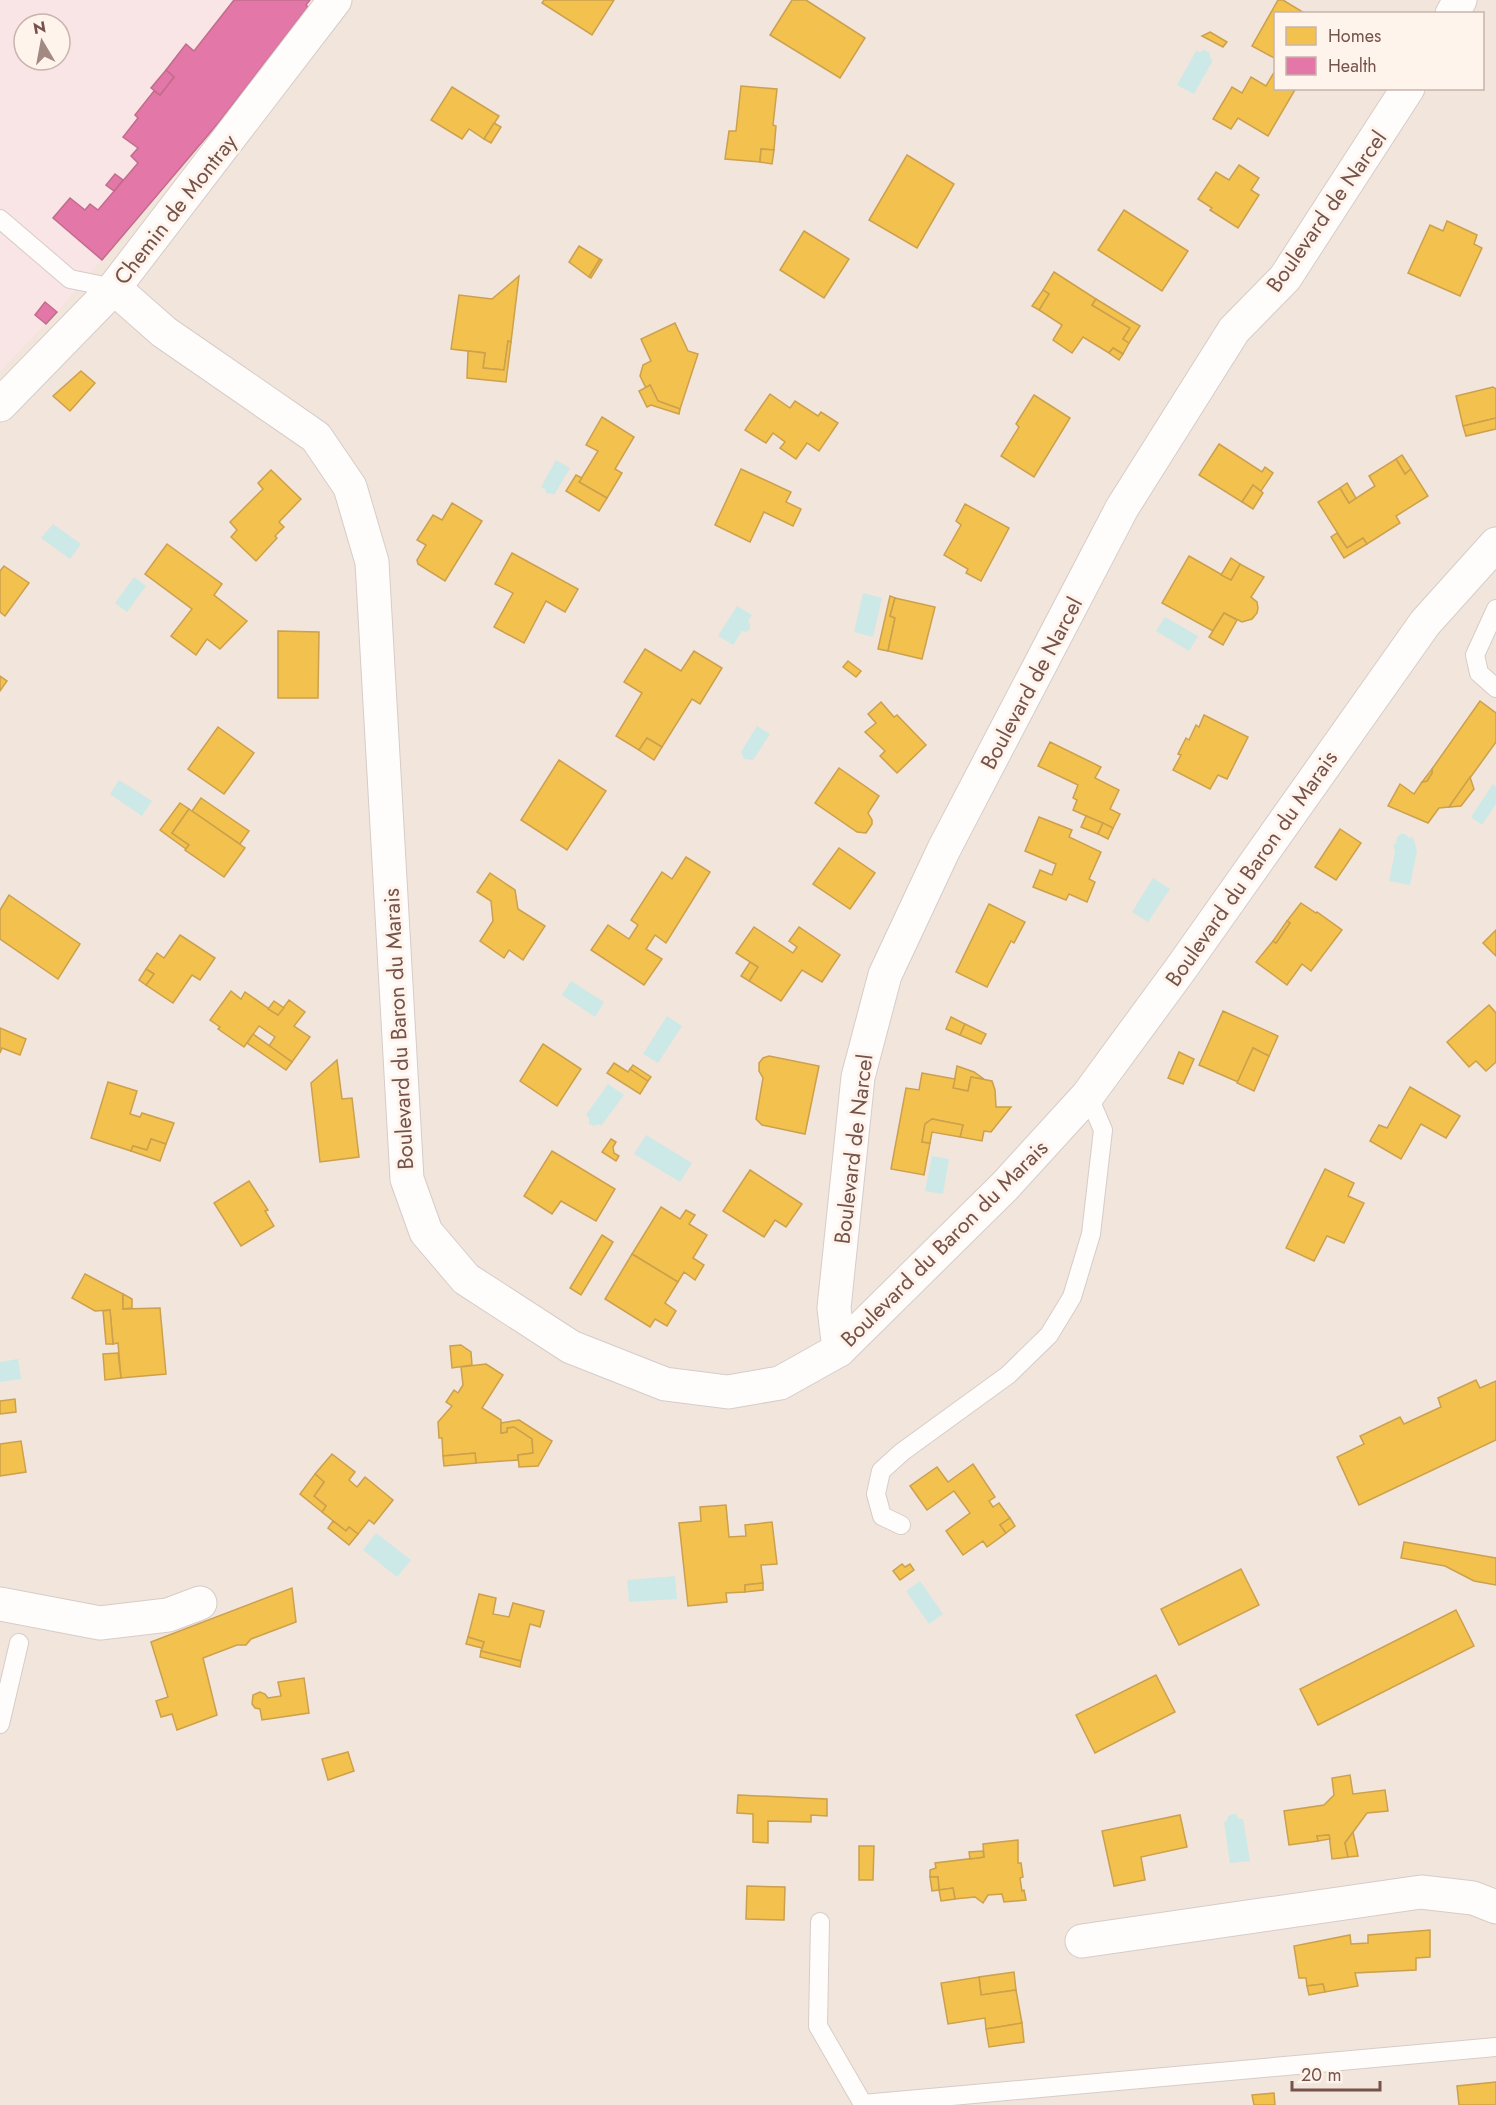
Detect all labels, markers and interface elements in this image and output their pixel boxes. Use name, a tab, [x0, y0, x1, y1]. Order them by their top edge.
north arrow	[12, 12, 72, 72]
legend	[1274, 12, 1484, 90]
text: N	[31, 15, 48, 40]
text: Homes	[1328, 23, 1381, 49]
text: Health	[1328, 53, 1377, 79]
street label: Boulevard de Narcel	[1258, 124, 1394, 298]
street label: Chemin de Montray	[106, 126, 244, 291]
street label: Boulevard de Narcel	[972, 591, 1090, 775]
street label: Boulevard du Baron du Marais	[1157, 743, 1345, 993]
street label: Boulevard du Baron du Marais	[375, 887, 421, 1170]
street label: Boulevard de Narcel	[825, 1052, 881, 1246]
street label: Boulevard du Baron du Marais	[833, 1132, 1055, 1354]
scale bar	[1292, 2054, 1380, 2092]
text: 20 m	[1301, 2062, 1341, 2088]

